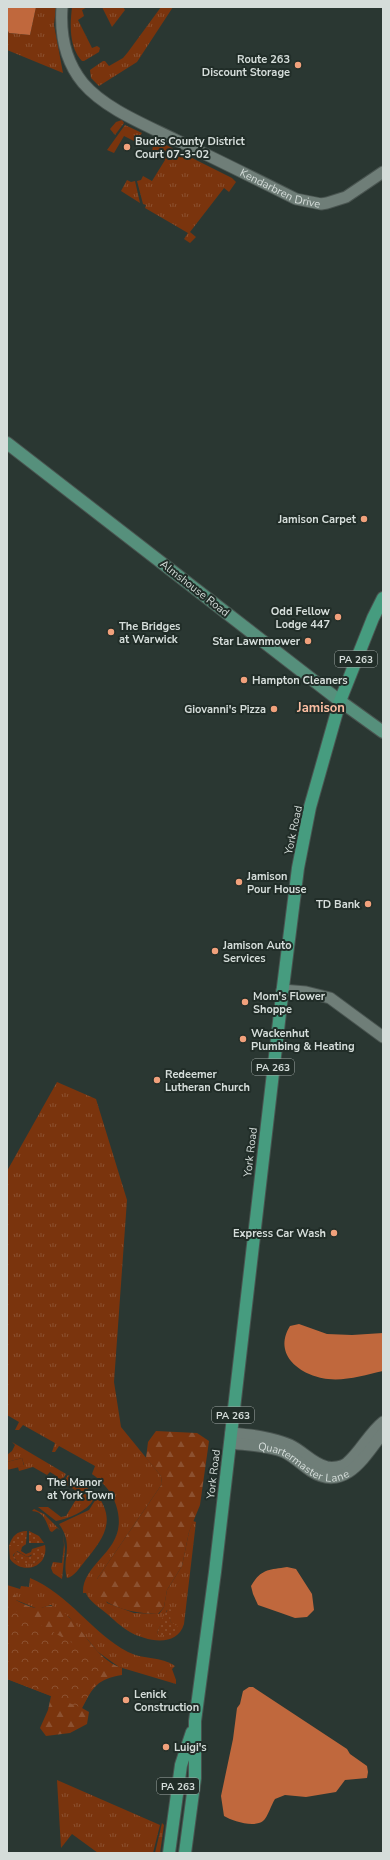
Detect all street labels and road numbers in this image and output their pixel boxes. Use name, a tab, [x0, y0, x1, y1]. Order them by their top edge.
street label: Kendarbren Drive	[237, 165, 322, 212]
street label: Almshouse Road	[157, 557, 232, 620]
road number: PA 263	[335, 651, 377, 667]
street label: York Road	[281, 804, 306, 857]
road number: PA 263	[252, 1059, 294, 1075]
street label: York Road	[240, 1126, 261, 1179]
road number: PA 263	[212, 1407, 254, 1423]
street label: Quartermaster Lane	[257, 1439, 352, 1486]
street label: York Road	[203, 1448, 224, 1501]
road number: PA 263	[157, 1778, 199, 1794]

